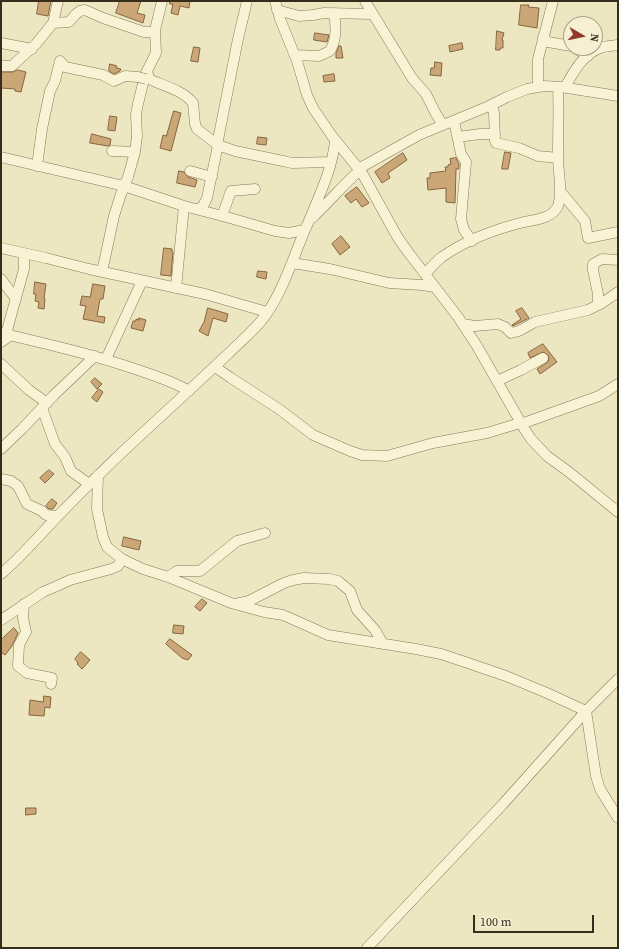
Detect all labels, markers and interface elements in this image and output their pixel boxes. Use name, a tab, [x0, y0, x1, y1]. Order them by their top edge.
north arrow	[563, 16, 603, 56]
text: N	[586, 33, 602, 43]
scale bar	[475, 907, 596, 933]
text: 100 m	[480, 914, 512, 930]

